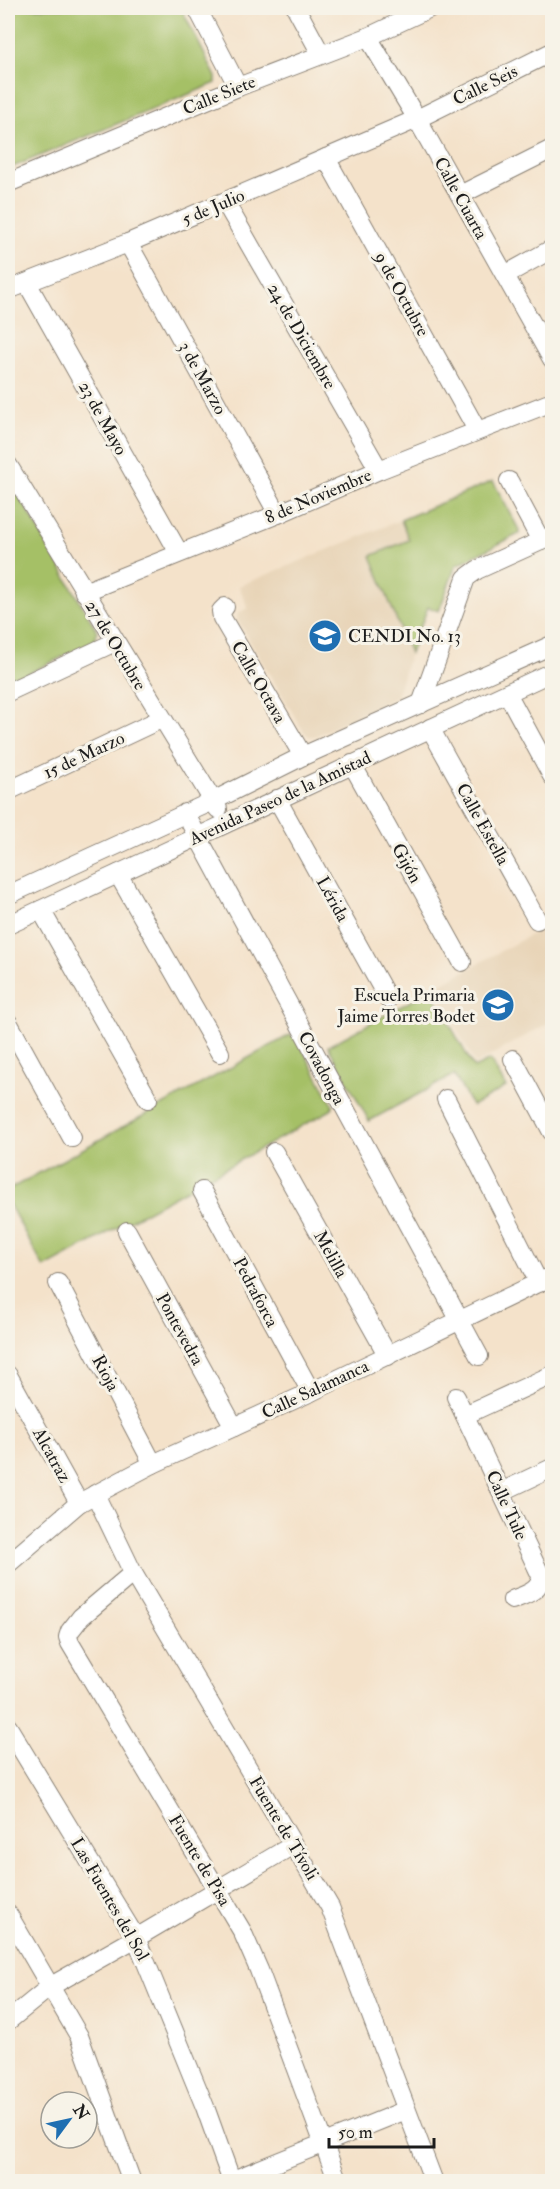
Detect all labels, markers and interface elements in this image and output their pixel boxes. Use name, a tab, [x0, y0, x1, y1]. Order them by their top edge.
street label: Calle Seis	[449, 60, 521, 111]
street label: Calle Siete	[179, 70, 259, 120]
street label: Calle Cuarta	[429, 153, 493, 244]
street label: 5 de Julio	[178, 184, 248, 231]
street label: 9 de Octubre	[368, 246, 434, 341]
street label: 24 de Diciembre	[262, 279, 341, 394]
street label: 3 de Marzo	[173, 338, 232, 419]
street label: 23 de Mayo	[73, 377, 132, 460]
street label: 8 de Noviembre	[261, 464, 375, 529]
street label: 27 de Octubre	[80, 596, 152, 695]
school or university icon: CENDI No. 13	[307, 618, 343, 654]
place label: CENDI No. 13	[348, 625, 461, 648]
street label: Calle Octava	[226, 637, 292, 728]
street label: 15 de Marzo	[40, 726, 129, 784]
street label: Avenida Paseo de la Amistad	[185, 746, 375, 851]
street label: Calle Estella	[451, 779, 515, 870]
street label: Gijón	[386, 839, 427, 887]
street label: Lérida	[311, 873, 355, 926]
place label: Escuela Primaria Jaime Torres Bodet	[336, 984, 476, 1028]
school or university icon: Escuela Primaria Jaime Torres Bodet	[480, 987, 516, 1023]
street label: Covadonga	[293, 1028, 351, 1109]
street label: Melilla	[308, 1227, 353, 1282]
street label: Pedraforca	[228, 1253, 284, 1332]
street label: Pontevedra	[150, 1289, 209, 1370]
street label: Rioja	[87, 1351, 125, 1396]
street label: Calle Salamanca	[258, 1354, 373, 1424]
street label: Alcatraz	[27, 1423, 76, 1487]
street label: Calle Tule	[481, 1467, 533, 1544]
street label: Fuente de Tívoli	[244, 1772, 324, 1885]
street label: Fuente de Pisa	[163, 1810, 236, 1911]
street label: Las Fuentes del Sol	[65, 1833, 154, 1965]
north arrow	[39, 2090, 99, 2150]
text: N	[68, 2100, 93, 2124]
scale bar	[329, 2111, 434, 2149]
text: 50 m	[338, 2121, 373, 2144]

